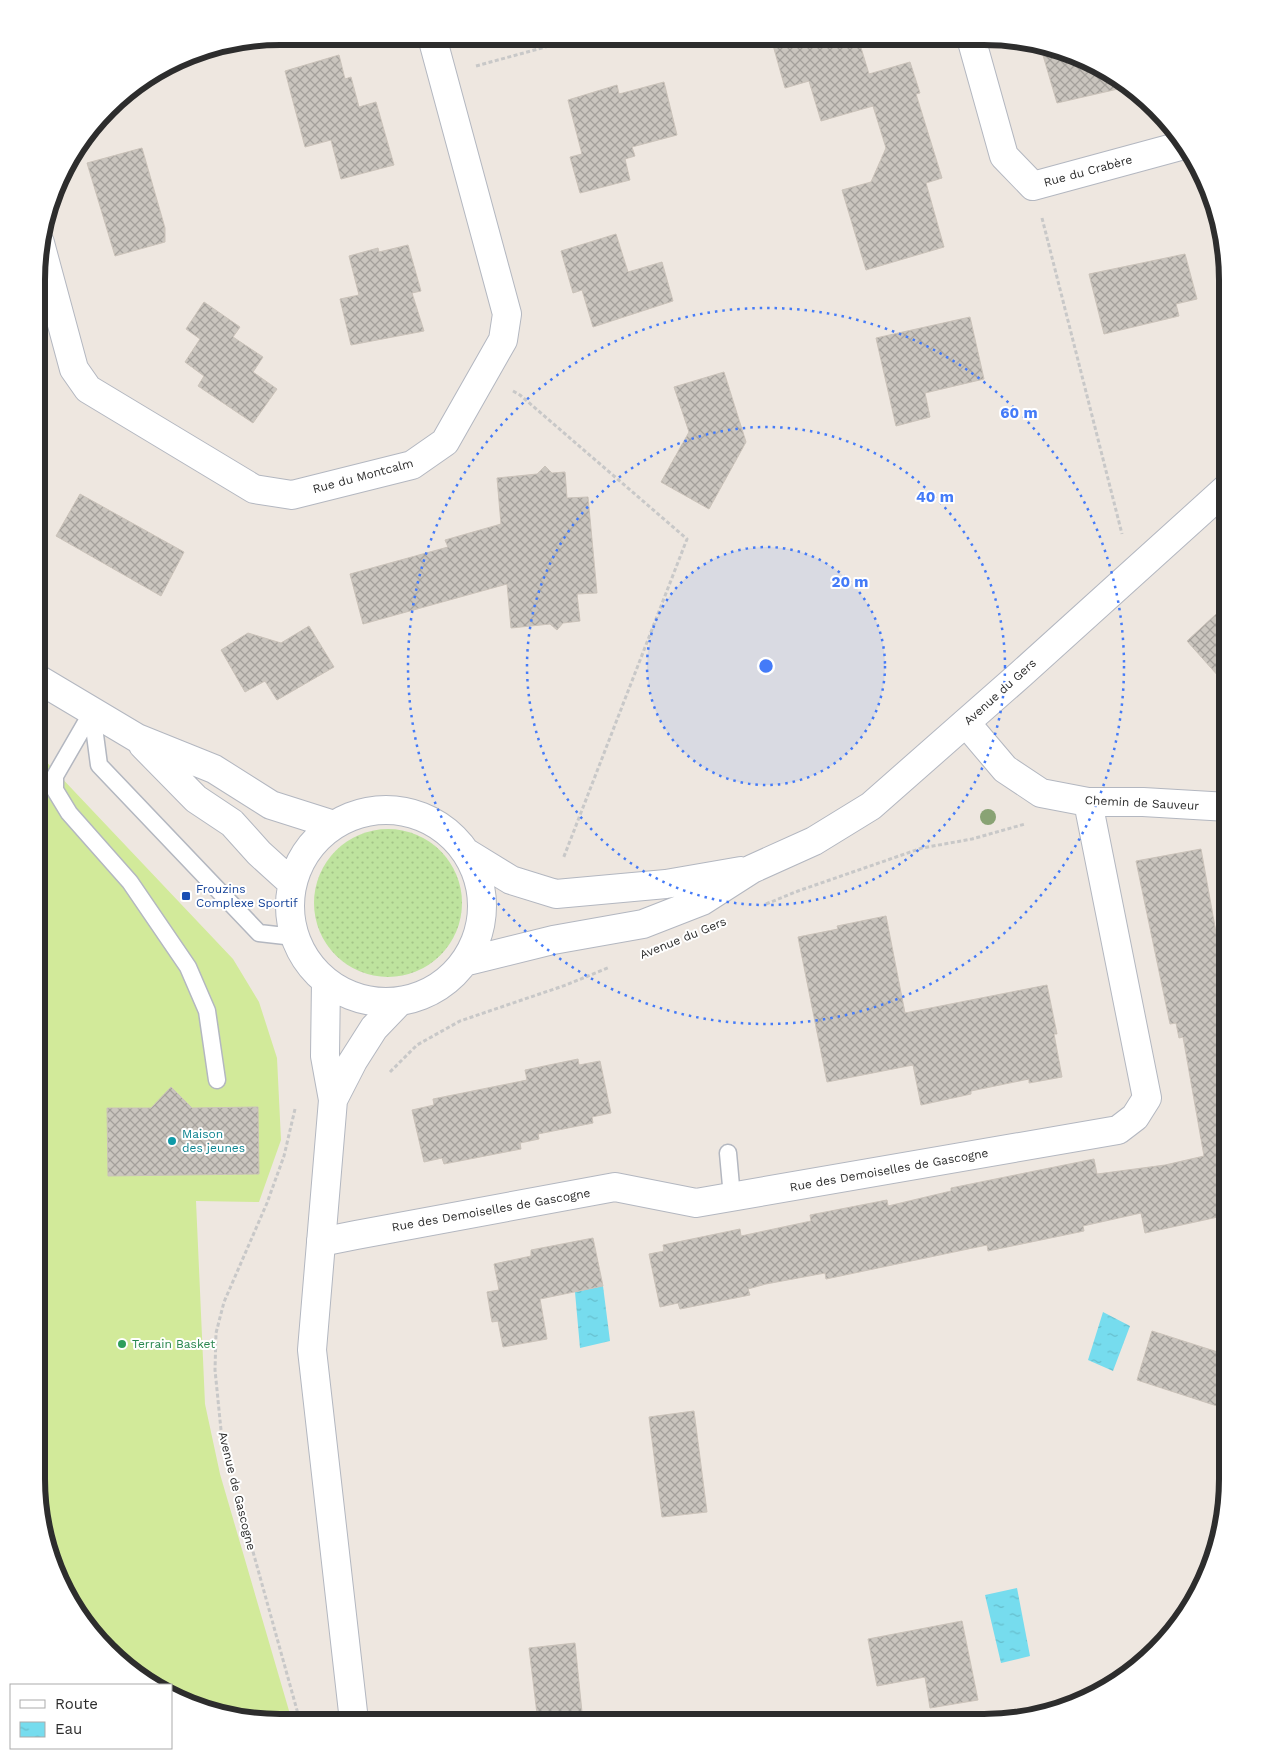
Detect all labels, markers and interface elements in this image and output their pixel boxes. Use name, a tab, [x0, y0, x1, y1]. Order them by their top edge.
street label: Rue du Crabère	[1042, 152, 1134, 190]
text: 60 m	[1000, 404, 1038, 422]
street label: Rue du Montcalm	[311, 456, 415, 496]
text: 40 m	[916, 488, 954, 506]
text: 20 m	[831, 573, 869, 591]
street label: Avenue du Gers	[961, 656, 1039, 728]
centre of rings	[757, 657, 775, 675]
street label: Chemin de Sauveur	[1084, 793, 1200, 813]
place label: Frouzins Complexe Sportif	[196, 882, 298, 910]
marker: Frouzins Complexe Sportif	[180, 890, 192, 902]
street label: Avenue du Gers	[638, 914, 728, 962]
place label: Maison des jeunes	[182, 1127, 245, 1155]
marker: Maison des jeunes	[166, 1135, 178, 1147]
street label: Rue des Demoiselles de Gascogne	[789, 1146, 989, 1194]
street label: Rue des Demoiselles de Gascogne	[391, 1186, 591, 1234]
place label: Terrain Basket	[132, 1337, 215, 1351]
marker: Terrain Basket	[116, 1338, 128, 1350]
street label: Avenue de Gascogne	[216, 1430, 259, 1552]
legend	[10, 1684, 172, 1749]
text: Route	[55, 1695, 98, 1713]
text: Eau	[55, 1720, 82, 1738]

